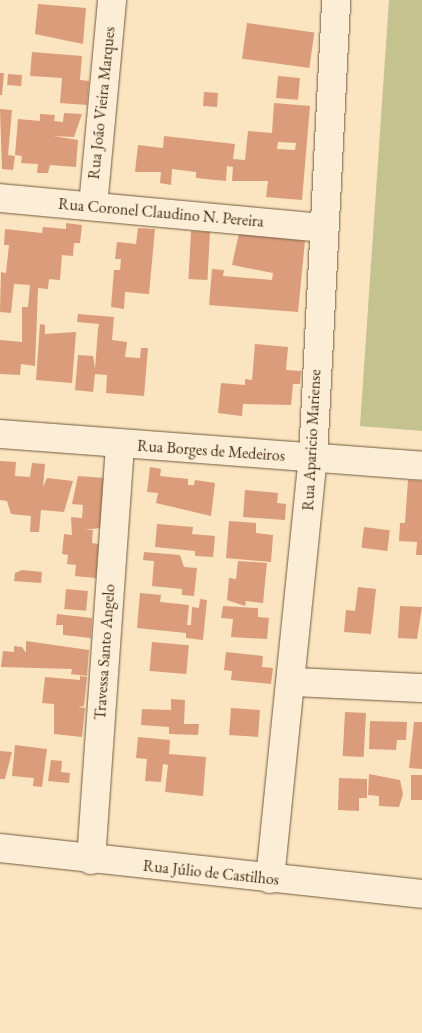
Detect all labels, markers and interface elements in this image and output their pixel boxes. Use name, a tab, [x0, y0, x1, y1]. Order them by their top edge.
street label: Rua João Vieira Marques	[84, 26, 120, 180]
street label: Rua Coronel Claudino N. Pereira	[57, 194, 265, 232]
street label: Rua Aparicio Mariense	[299, 369, 325, 511]
street label: Rua Borges de Medeiros	[136, 436, 286, 466]
street label: Travessa Santo Angelo	[91, 583, 119, 721]
street label: Rua Júlio de Castilhos	[142, 856, 280, 890]

